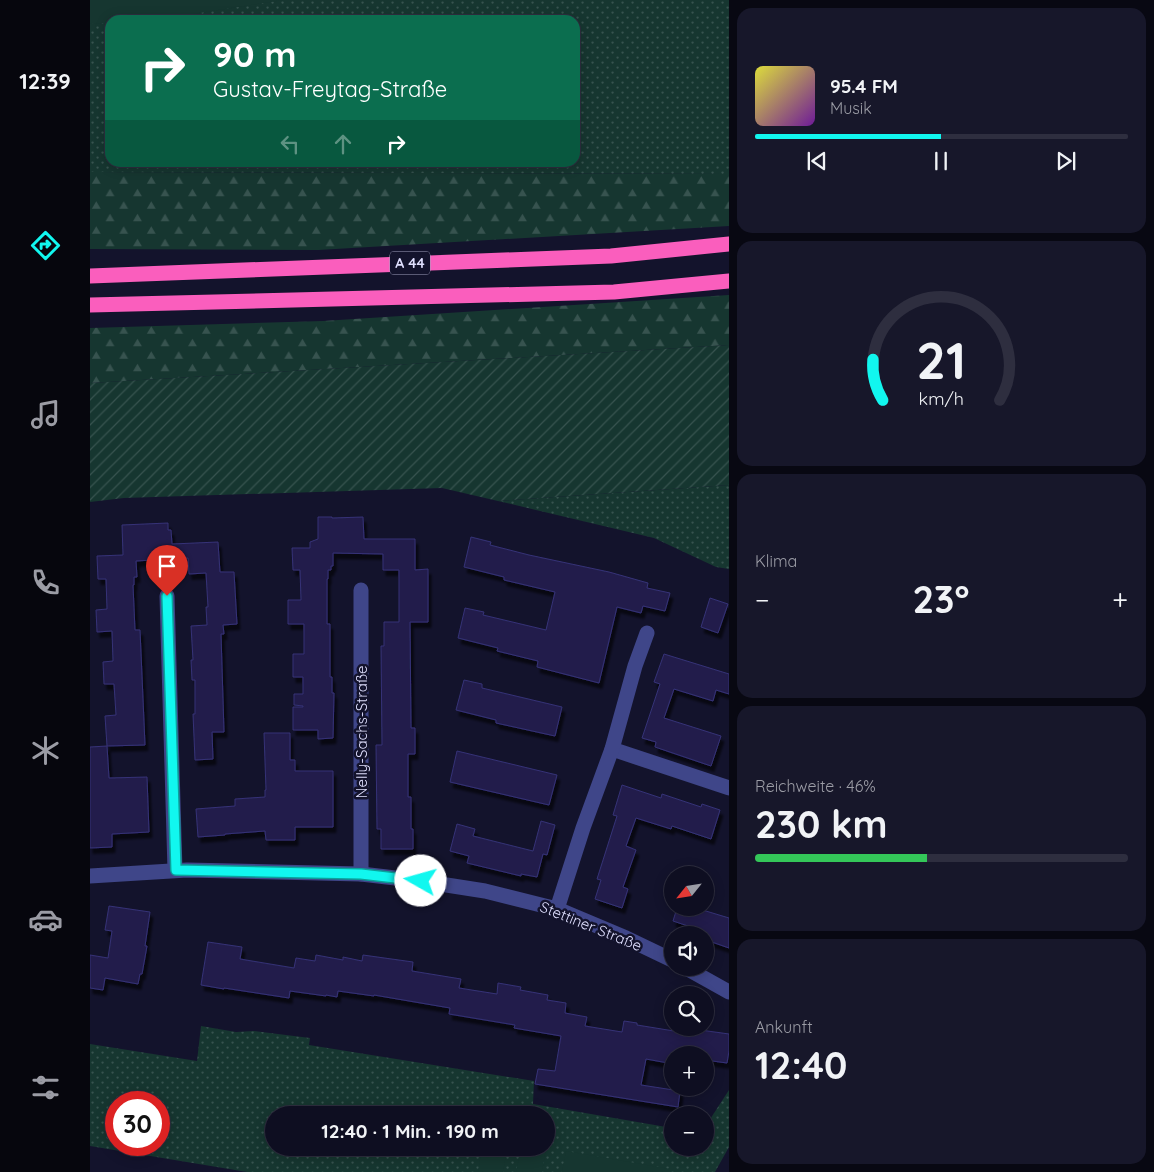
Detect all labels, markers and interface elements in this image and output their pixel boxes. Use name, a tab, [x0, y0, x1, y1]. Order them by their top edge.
text: 90 m	[213, 32, 296, 76]
icon: right	[130, 35, 195, 100]
text: 12:39	[19, 67, 71, 95]
text: 95.4 FM	[830, 74, 898, 98]
text: Gustav-Freytag-Straße	[213, 75, 447, 103]
text: Musik	[830, 98, 872, 118]
icon: left	[276, 130, 304, 158]
icon: ahead	[329, 130, 357, 158]
icon: right	[382, 130, 410, 158]
icon: previous	[803, 147, 831, 175]
icon: pause	[927, 147, 955, 175]
icon: next	[1052, 147, 1080, 175]
icon: directions	[28, 228, 63, 263]
road number: A 44	[390, 252, 430, 274]
text: 21	[917, 327, 966, 392]
text: km/h	[919, 387, 964, 409]
icon: music	[28, 397, 63, 432]
pin	[146, 545, 188, 596]
text: Klima	[755, 551, 797, 571]
icon: arrive	[153, 552, 181, 580]
icon: phone	[28, 565, 63, 600]
text: 23°	[912, 575, 969, 623]
text: −	[755, 582, 770, 617]
text: +	[1112, 582, 1128, 617]
street label: Nelly-Sachs-Straße	[352, 666, 371, 798]
icon: climate	[28, 733, 63, 768]
text: Reichweite · 46%	[755, 776, 876, 796]
text: 230 km	[755, 800, 888, 848]
position arrow	[394, 854, 446, 906]
north arrow	[664, 866, 714, 916]
map controls	[664, 866, 714, 1156]
street label: Stettiner Straße	[537, 897, 645, 955]
icon: car	[28, 902, 63, 937]
button: sound	[664, 926, 714, 976]
button: search	[664, 986, 714, 1036]
text: Ankunft	[755, 1017, 813, 1037]
text: 12:40	[755, 1041, 847, 1089]
button: +	[664, 1046, 714, 1096]
icon: filters	[28, 1070, 63, 1105]
speed limit sign: 30	[105, 1091, 170, 1156]
button: −	[664, 1106, 714, 1156]
text: 12:40 · 1 Min. · 190 m	[321, 1119, 499, 1143]

